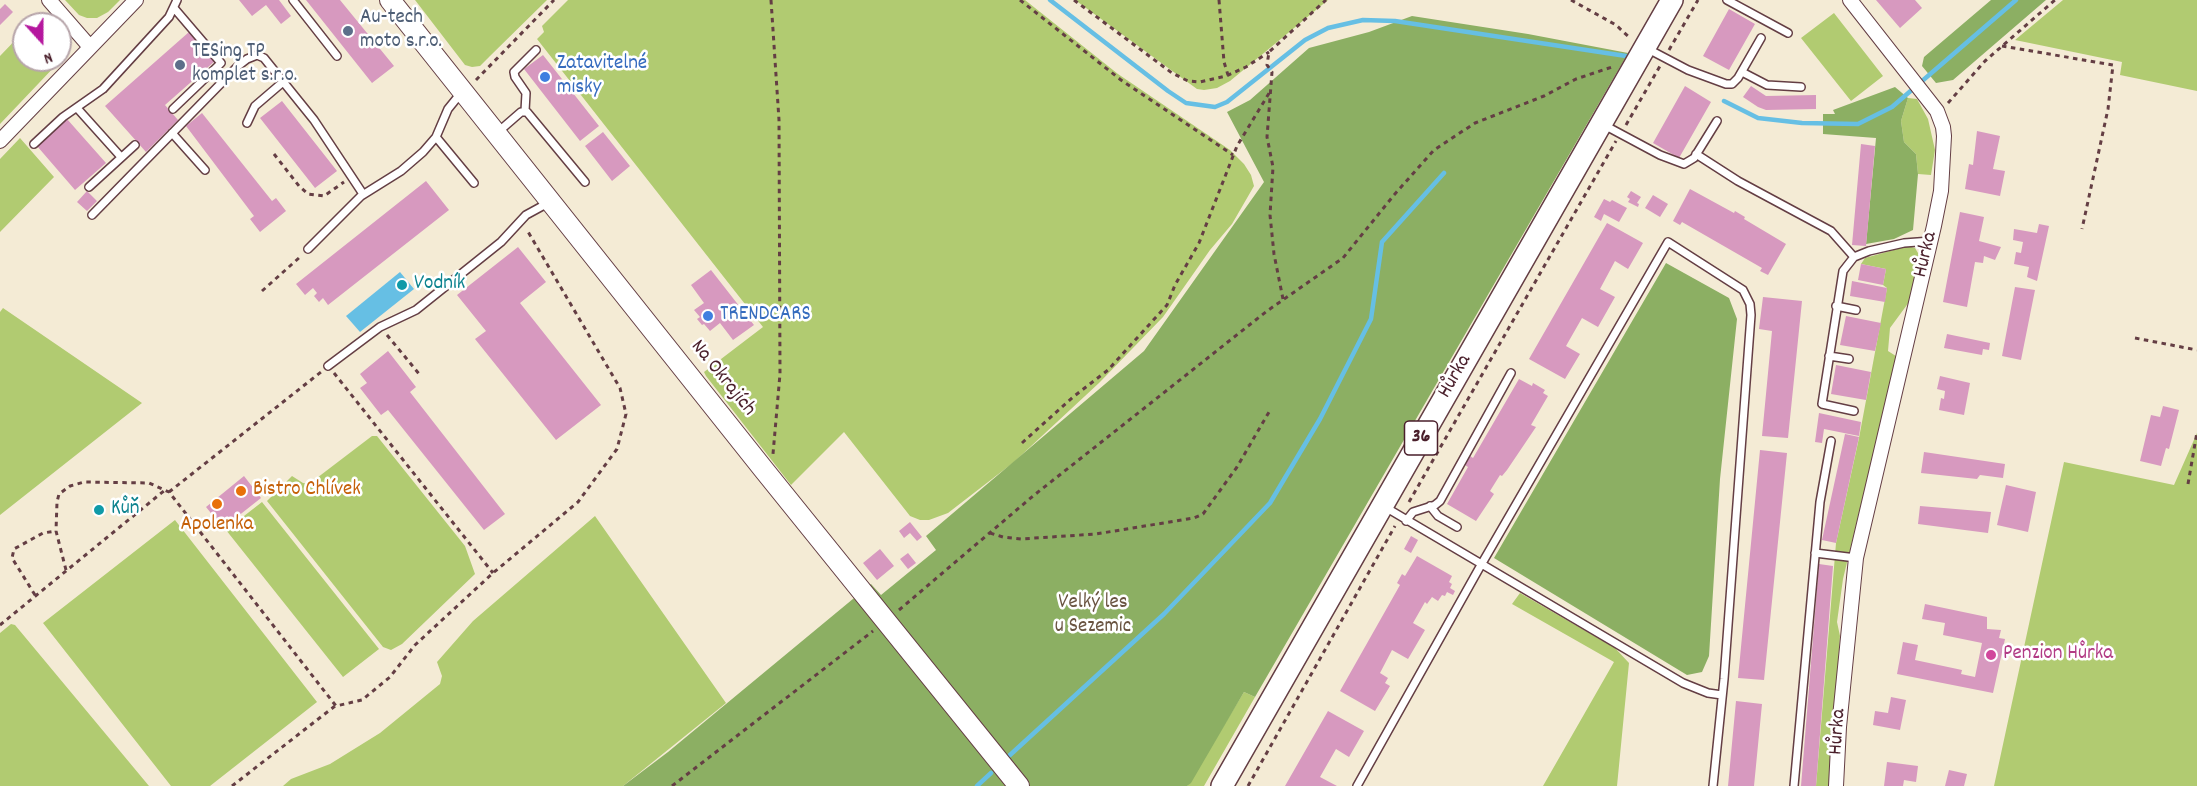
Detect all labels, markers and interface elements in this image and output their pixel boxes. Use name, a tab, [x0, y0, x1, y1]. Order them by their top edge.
place label: Au-tech moto s.r.o.	[360, 6, 442, 56]
north arrow	[12, 12, 72, 72]
marker: Au-tech moto s.r.o.	[341, 24, 355, 38]
place label: TESing TP komplet s.r.o.	[192, 40, 297, 90]
text: N	[40, 45, 56, 70]
place label: Zatavitelné misky	[557, 52, 647, 102]
marker: TESing TP komplet s.r.o.	[173, 58, 187, 72]
marker: Zatavitelné misky	[538, 70, 552, 84]
street label: Hůrka	[1910, 230, 1944, 280]
place label: Vodník	[414, 272, 465, 298]
marker: Vodník	[395, 278, 409, 292]
place label: TRENDCARS	[720, 303, 811, 329]
marker: TRENDCARS	[701, 309, 715, 323]
street label: Na Okrajích	[684, 336, 760, 422]
street label: Hůrka	[1434, 351, 1478, 403]
road number: 36	[1404, 421, 1438, 455]
place label: Bistro Chlívek	[253, 478, 361, 504]
marker: Bistro Chlívek	[234, 484, 248, 498]
place label: Kůň	[111, 497, 139, 523]
marker: Apolenka	[210, 497, 224, 511]
marker: Kůň	[92, 503, 106, 517]
place label: Apolenka	[181, 513, 253, 539]
park label: Velký les u Sezemic	[1055, 591, 1131, 641]
place label: Penzion Hůrka	[2003, 642, 2113, 668]
marker: Penzion Hůrka	[1984, 648, 1998, 662]
street label: Hůrka	[1825, 708, 1853, 756]

